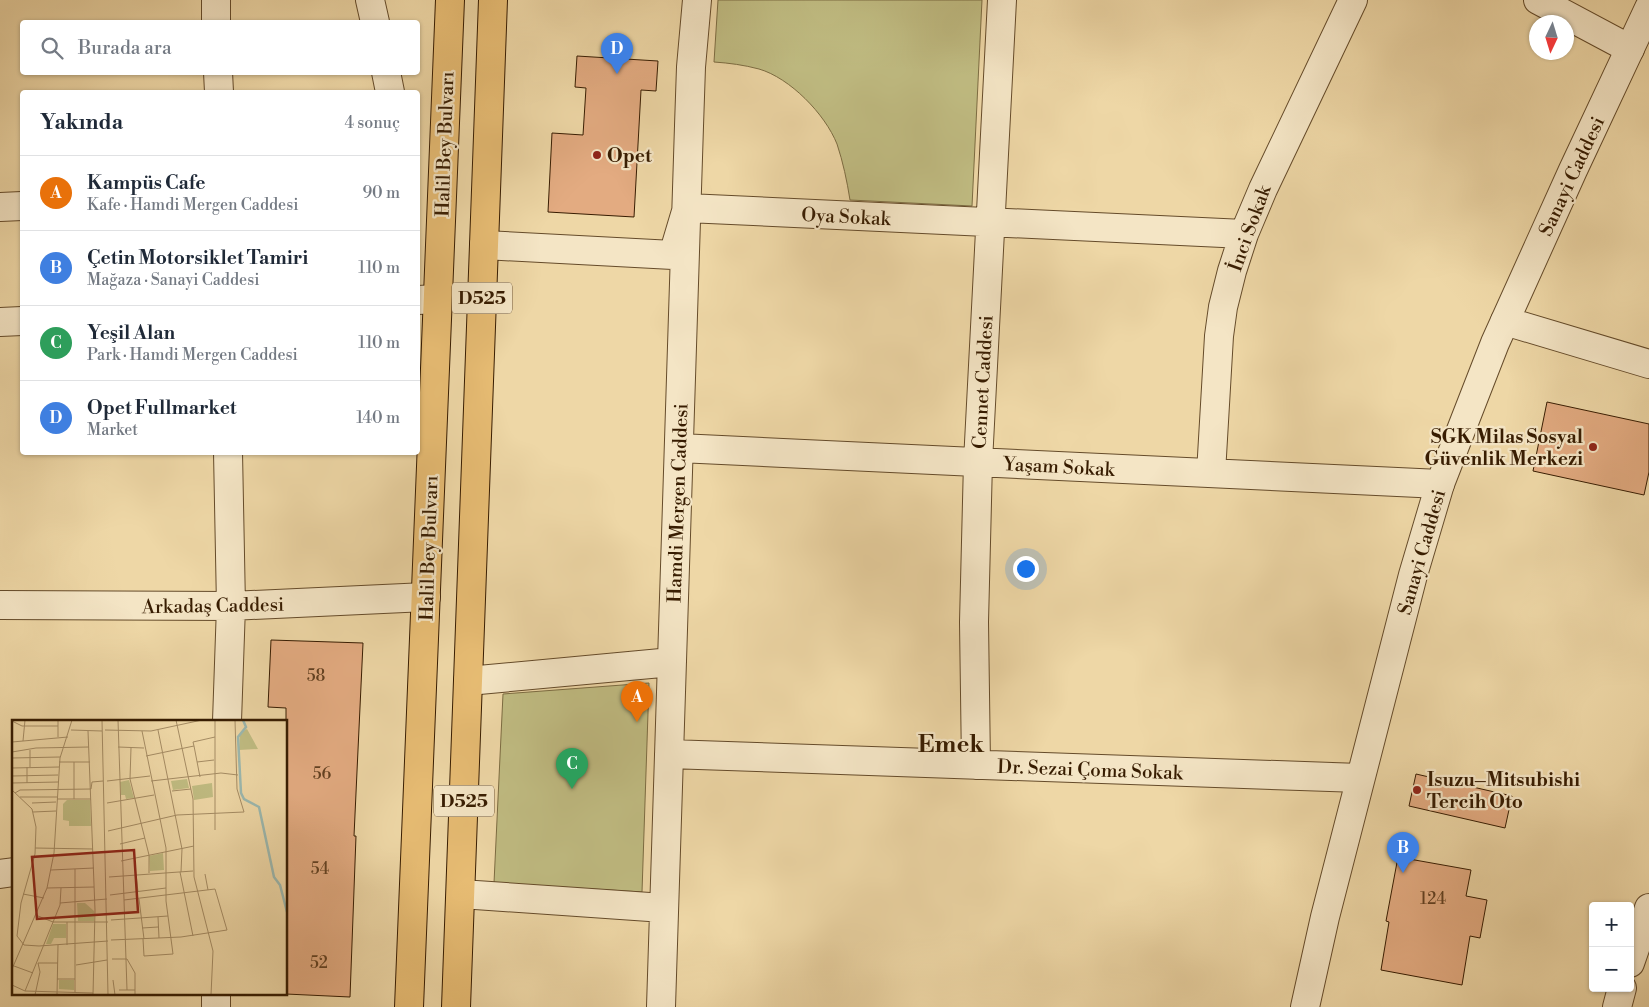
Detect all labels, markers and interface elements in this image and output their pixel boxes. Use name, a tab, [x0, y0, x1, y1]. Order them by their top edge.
north arrow	[1529, 15, 1574, 60]
search box	[20, 20, 420, 75]
pin: D	[601, 33, 633, 74]
icon: search	[38, 34, 66, 62]
text: Burada ara	[78, 36, 172, 60]
street label: Halil Bey Bulvarı	[430, 71, 460, 217]
text: Yakında	[40, 110, 123, 136]
text: 4 sonuç	[344, 113, 400, 133]
street label: Sanayi Caddesi	[1534, 113, 1610, 240]
place label: Opet	[607, 144, 652, 168]
marker: Opet	[591, 149, 603, 161]
text: Kampüs Cafe	[87, 171, 205, 195]
street label: İnci Sokak	[1222, 181, 1277, 275]
text: A	[50, 183, 62, 203]
text: 90 m	[362, 183, 400, 203]
text: Kafe · Hamdi Mergen Caddesi	[87, 195, 298, 215]
street label: Oya Sokak	[801, 203, 892, 231]
text: Çetin Motorsiklet Tamiri	[87, 246, 308, 270]
text: B	[50, 258, 62, 278]
text: 110 m	[358, 258, 400, 278]
text: Mağaza · Sanayi Caddesi	[87, 270, 259, 290]
road number: D525	[452, 282, 512, 314]
street label: Cennet Caddesi	[968, 315, 998, 450]
text: Yeşil Alan	[87, 321, 175, 345]
text: C	[50, 333, 62, 353]
text: 110 m	[358, 333, 400, 353]
text: Park · Hamdi Mergen Caddesi	[87, 345, 298, 365]
text: Opet Fullmarket	[87, 396, 237, 420]
street label: Hamdi Mergen Caddesi	[663, 403, 693, 603]
text: D	[50, 408, 62, 428]
text: 140 m	[356, 408, 400, 428]
text: Market	[87, 420, 138, 440]
place label: SGK Milas Sosyal Güvenlik Merkezi	[1424, 425, 1583, 471]
marker: SGK Milas Sosyal Güvenlik Merkezi	[1587, 441, 1599, 453]
street label: Yaşam Sokak	[1002, 452, 1116, 482]
street label: Halil Bey Bulvarı	[414, 475, 444, 621]
street label: Sanayi Caddesi	[1393, 487, 1451, 618]
your location	[1013, 556, 1039, 582]
street label: Arkadaş Caddesi	[141, 593, 284, 619]
house number: 58	[307, 666, 326, 686]
pin: A	[621, 681, 653, 722]
inset map	[12, 720, 288, 994]
district label: Emek	[918, 730, 985, 760]
pin: C	[556, 748, 588, 789]
street label: Dr. Sezai Çoma Sokak	[997, 755, 1184, 785]
house number: 56	[313, 764, 332, 784]
place label: Isuzu–Mitsubishi Tercih Oto	[1427, 768, 1580, 814]
marker: Isuzu–Mitsubishi Tercih Oto	[1411, 784, 1423, 796]
road number: D525	[434, 786, 494, 816]
pin: B	[1387, 832, 1419, 873]
house number: 54	[311, 859, 330, 879]
house number: 124	[1420, 889, 1446, 909]
map controls	[1589, 902, 1634, 992]
button: +	[1589, 902, 1634, 947]
button: −	[1589, 947, 1634, 992]
house number: 52	[310, 953, 328, 973]

